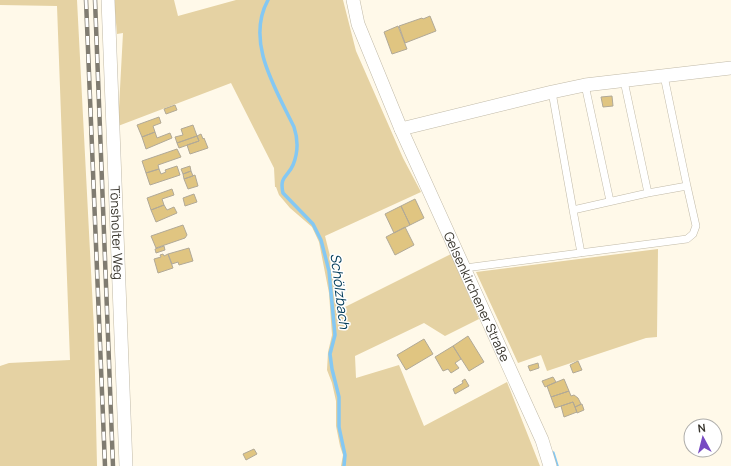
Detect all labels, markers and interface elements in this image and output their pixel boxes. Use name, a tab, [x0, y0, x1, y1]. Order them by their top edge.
street label: Tönsholter Weg	[106, 185, 128, 280]
street label: Gelsenkirchener Straße	[440, 229, 514, 365]
water label: Schölzbach	[326, 252, 355, 330]
north arrow	[683, 418, 723, 458]
text: N	[697, 420, 707, 436]

